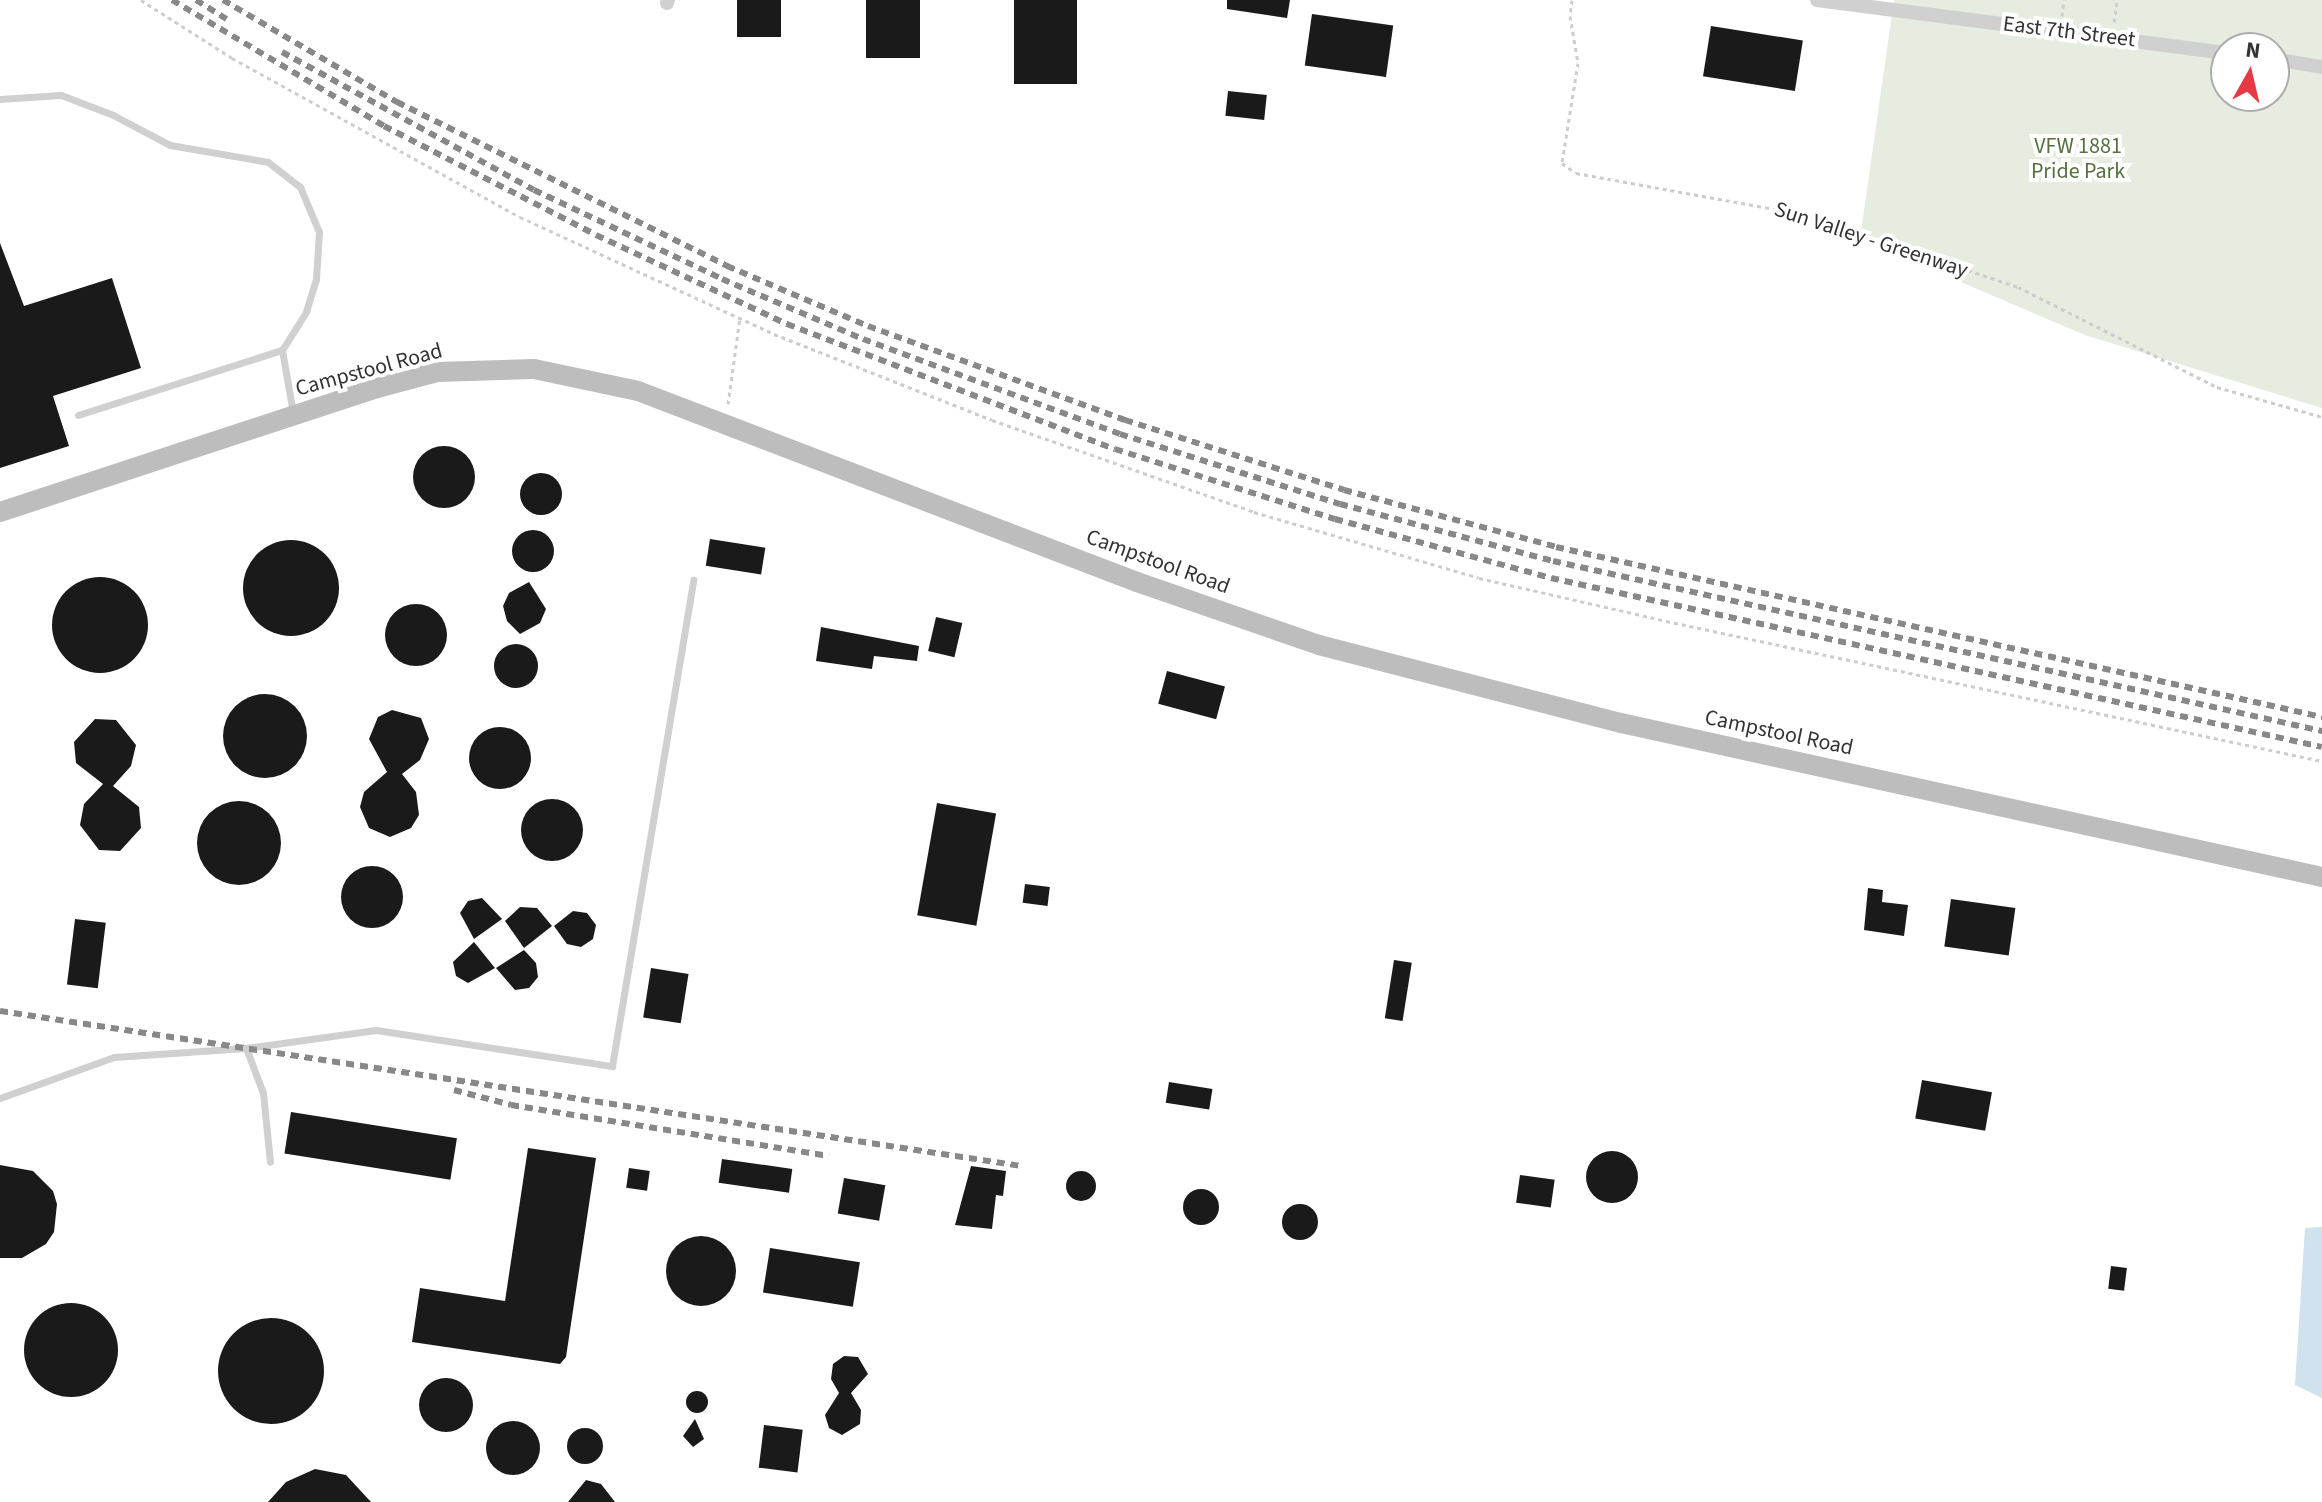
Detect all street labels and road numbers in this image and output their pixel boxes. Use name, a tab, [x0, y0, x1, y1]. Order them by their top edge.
street label: East 7th Street	[2001, 11, 2137, 53]
street label: Sun Valley - Greenway	[1771, 196, 1971, 284]
street label: Campstool Road	[293, 338, 445, 402]
street label: Campstool Road	[1083, 524, 1233, 600]
street label: Campstool Road	[1702, 704, 1856, 762]

